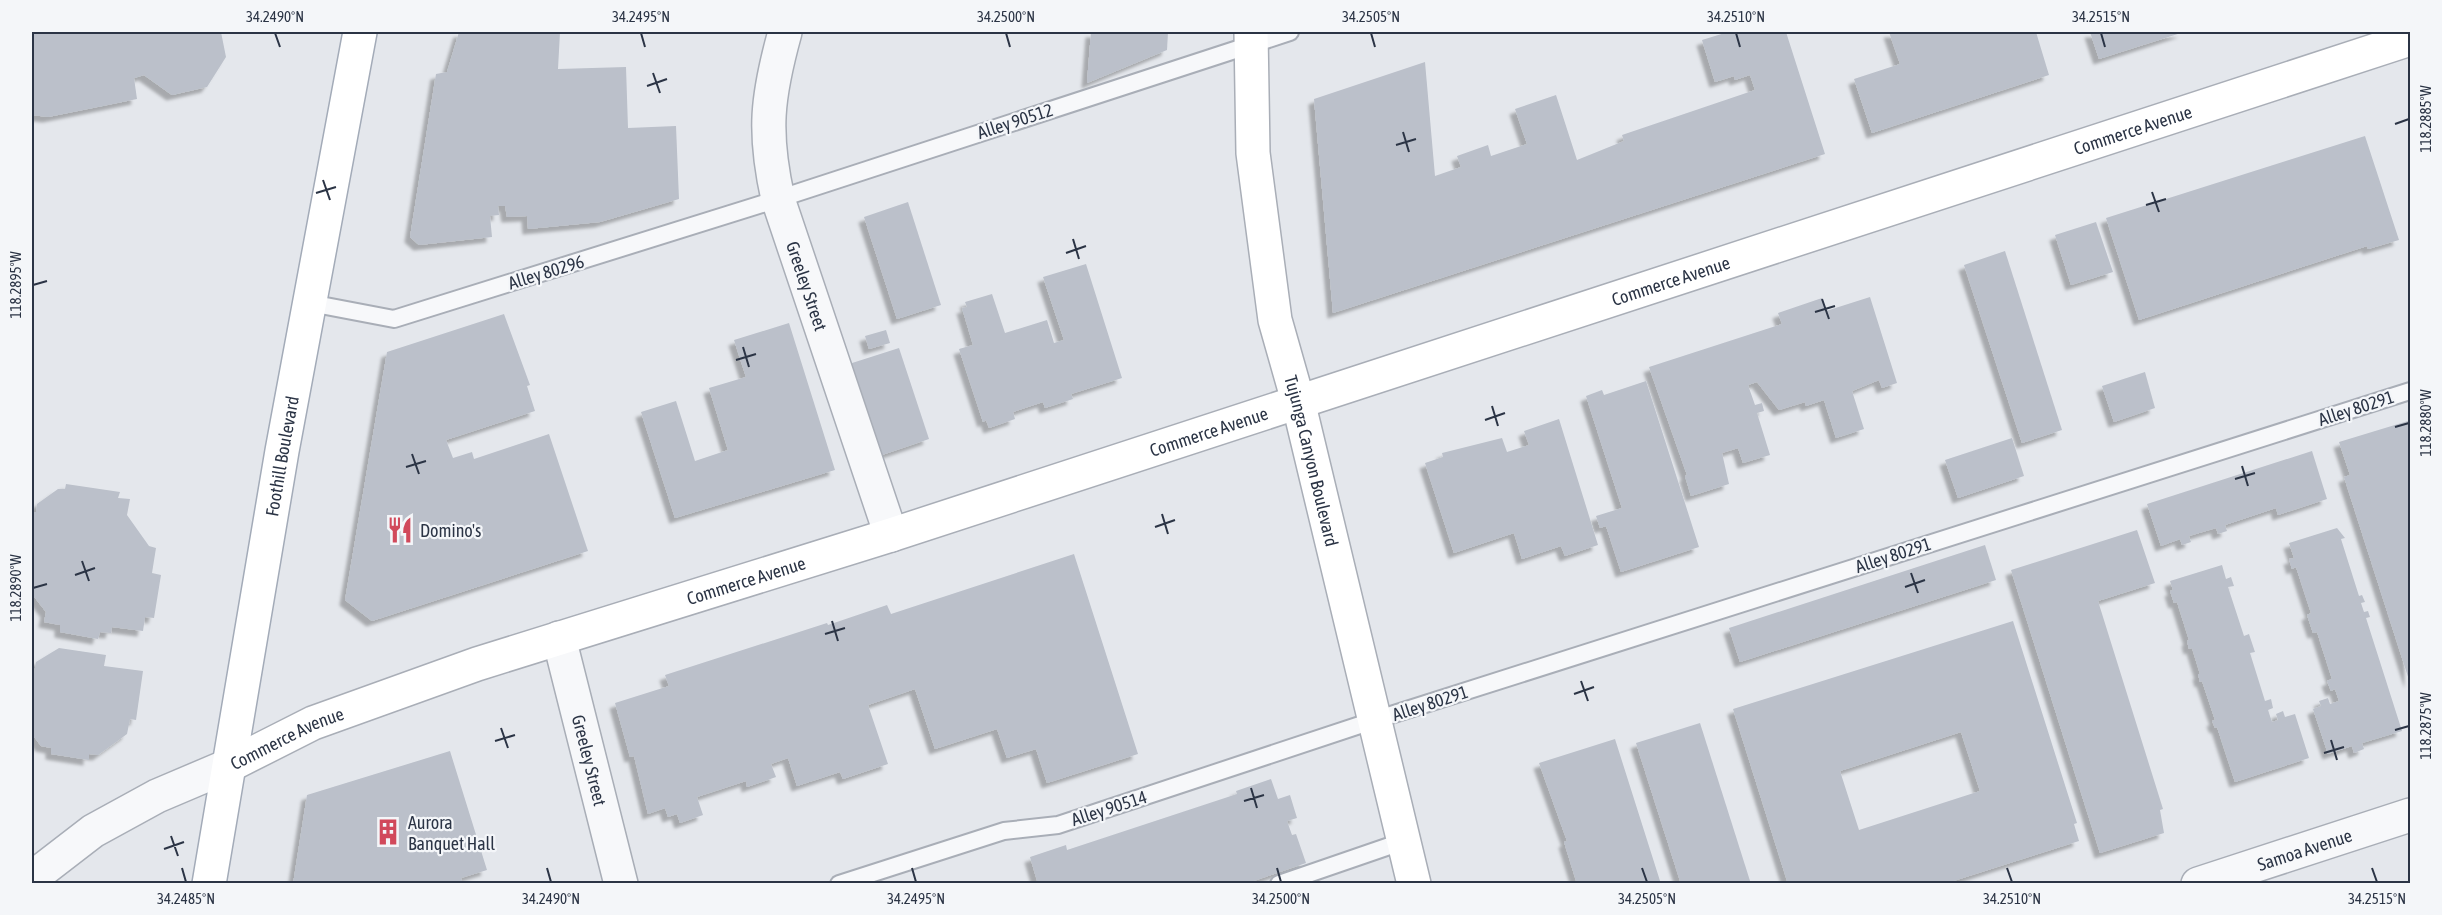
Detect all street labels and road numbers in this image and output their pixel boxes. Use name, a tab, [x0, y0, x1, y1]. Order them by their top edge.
street label: Alley 90512	[974, 99, 1056, 143]
street label: Commerce Avenue	[2071, 100, 2194, 159]
street label: Greeley Street	[782, 238, 832, 333]
street label: Alley 80296	[505, 251, 587, 293]
street label: Commerce Avenue	[1609, 251, 1732, 310]
street label: Tujunga Canyon Boulevard	[1281, 373, 1343, 548]
street label: Alley 80291	[2315, 386, 2397, 430]
street label: Foothill Boulevard	[261, 394, 303, 518]
street label: Commerce Avenue	[1147, 402, 1270, 460]
street label: Alley 80291	[1852, 533, 1934, 577]
street label: Commerce Avenue	[684, 552, 808, 609]
street label: Alley 80291	[1389, 681, 1471, 725]
street label: Commerce Avenue	[226, 702, 346, 774]
street label: Greeley Street	[568, 712, 611, 808]
street label: Alley 90514	[1068, 786, 1150, 830]
street label: Samoa Avenue	[2255, 824, 2354, 875]

